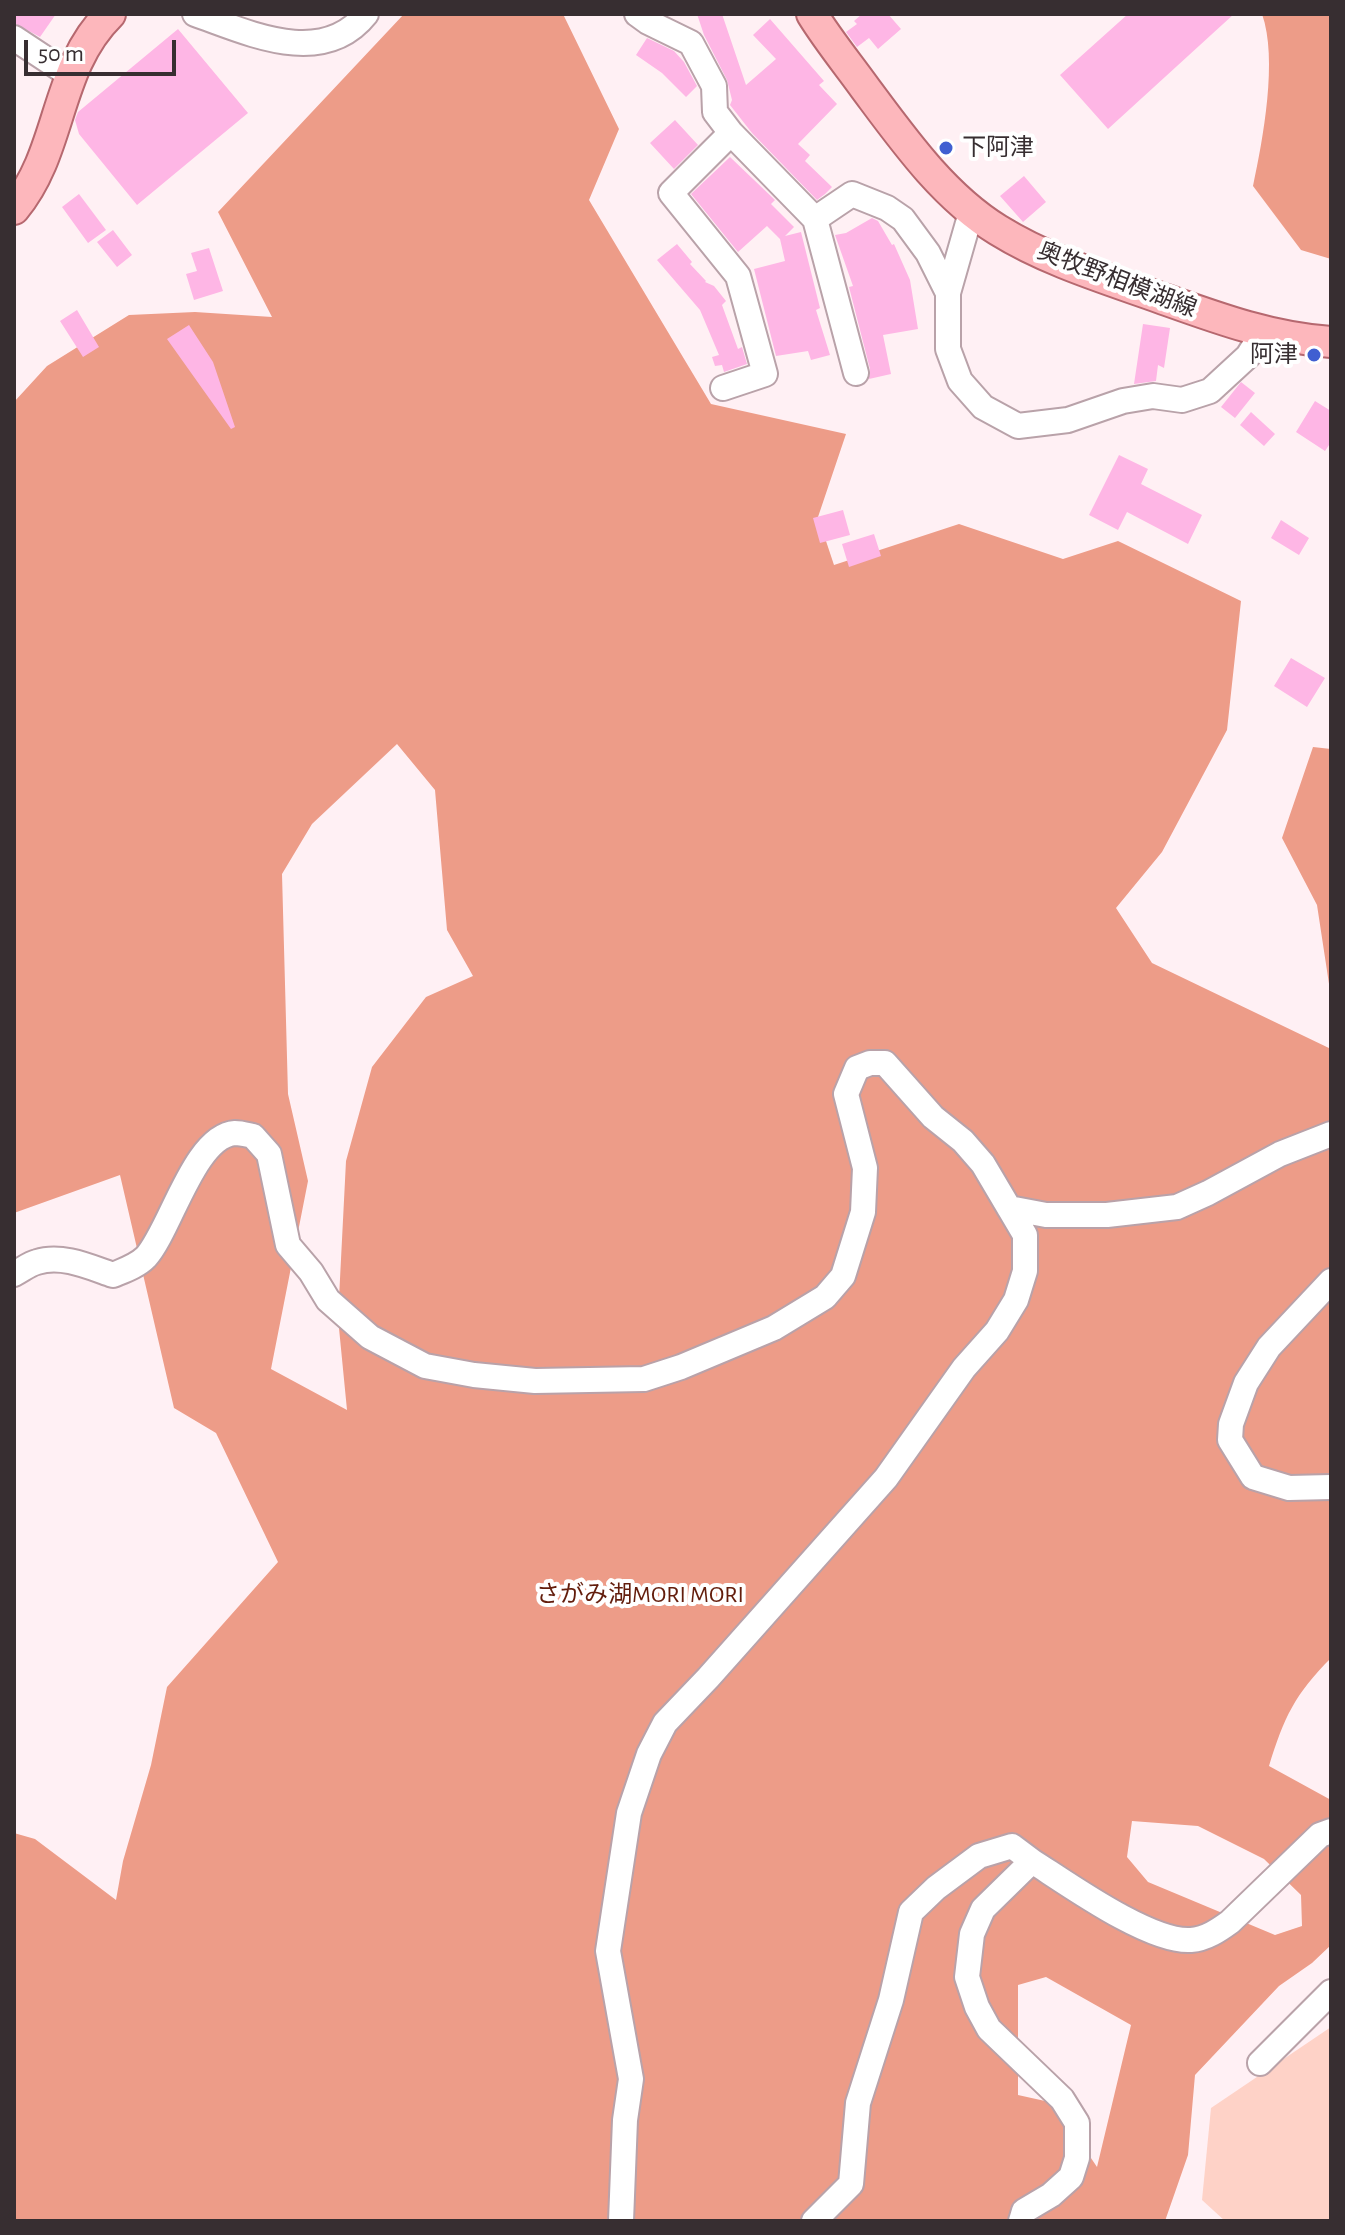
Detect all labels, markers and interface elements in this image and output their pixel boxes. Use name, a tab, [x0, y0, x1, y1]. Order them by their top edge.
scale bar	[28, 24, 180, 74]
text: 50 m	[38, 42, 84, 66]
place label: 下阿津	[962, 134, 1034, 162]
marker: 下阿津	[937, 139, 955, 157]
street label: 奥牧野相模湖線	[1033, 236, 1201, 324]
place label: 阿津	[1250, 341, 1298, 369]
marker: 阿津	[1305, 346, 1323, 364]
park label: さがみ湖MORI MORI	[536, 1581, 744, 1609]

